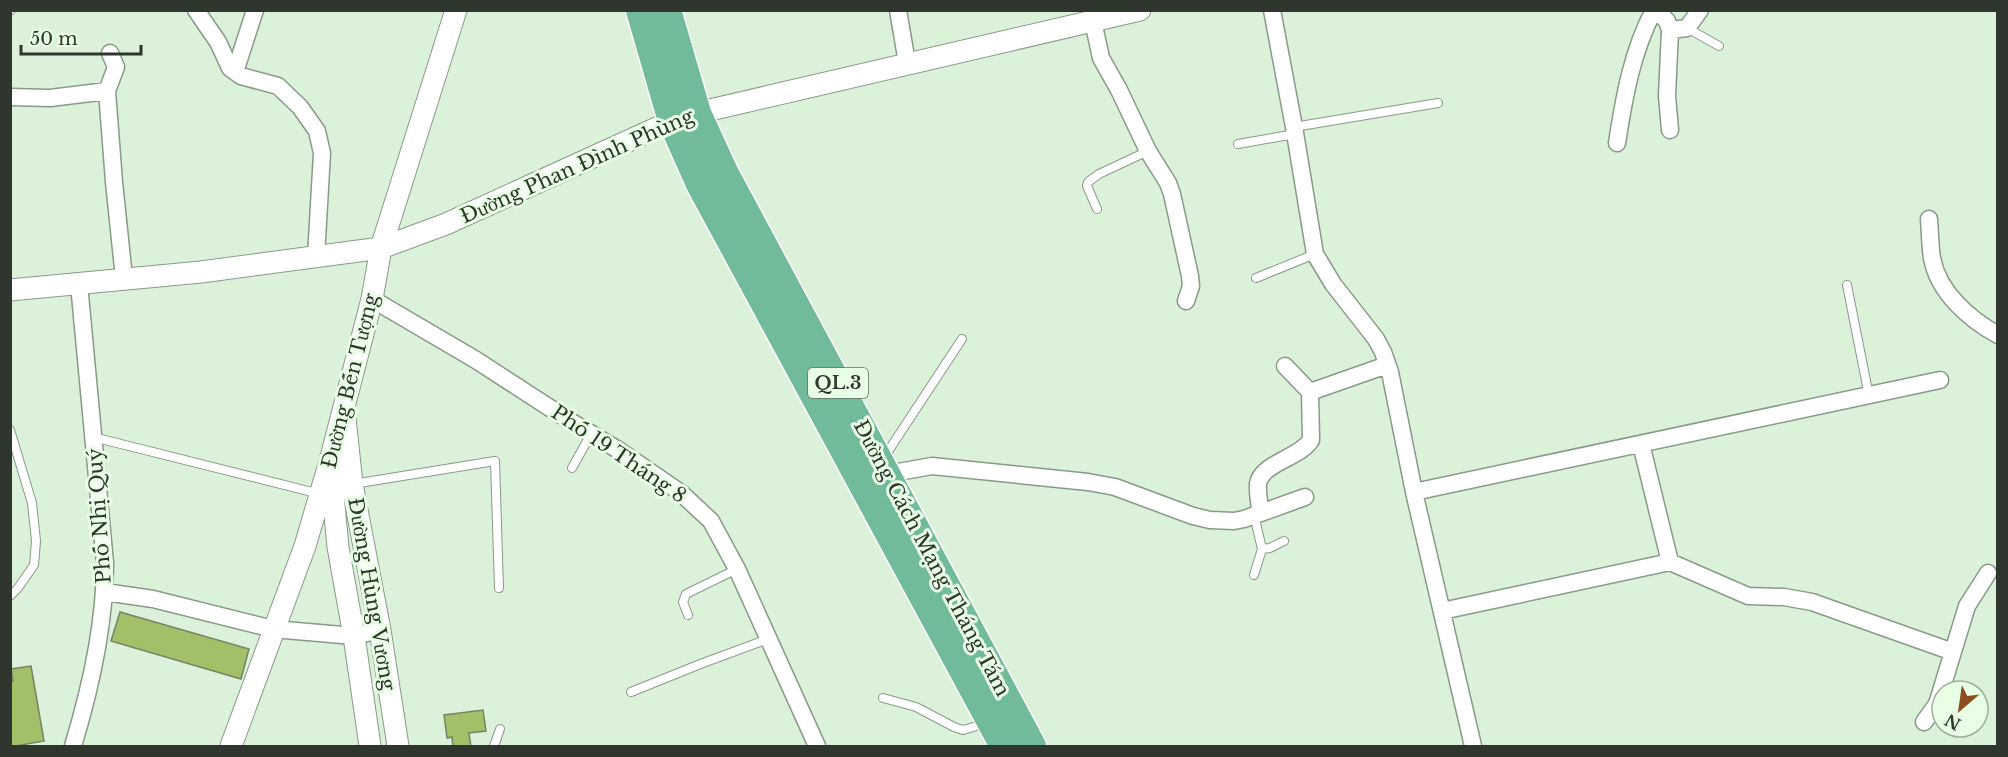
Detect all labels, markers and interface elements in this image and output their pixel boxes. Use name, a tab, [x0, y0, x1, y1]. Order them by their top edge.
scale bar	[21, 18, 141, 56]
text: 50 m	[30, 28, 78, 50]
street label: Đường Phan Đình Phùng	[457, 103, 698, 228]
street label: Đường Bến Tượng	[317, 290, 384, 471]
road number: QL.3	[808, 368, 868, 398]
street label: Phố 19 Tháng 8	[547, 400, 691, 508]
street label: Đường Cách Mạng Tháng Tám	[849, 416, 1015, 701]
street label: Phố Nhị Quý	[82, 447, 116, 585]
street label: Đường Hùng Vương	[343, 496, 401, 693]
north arrow	[1930, 679, 1990, 739]
text: N	[1941, 710, 1964, 735]

